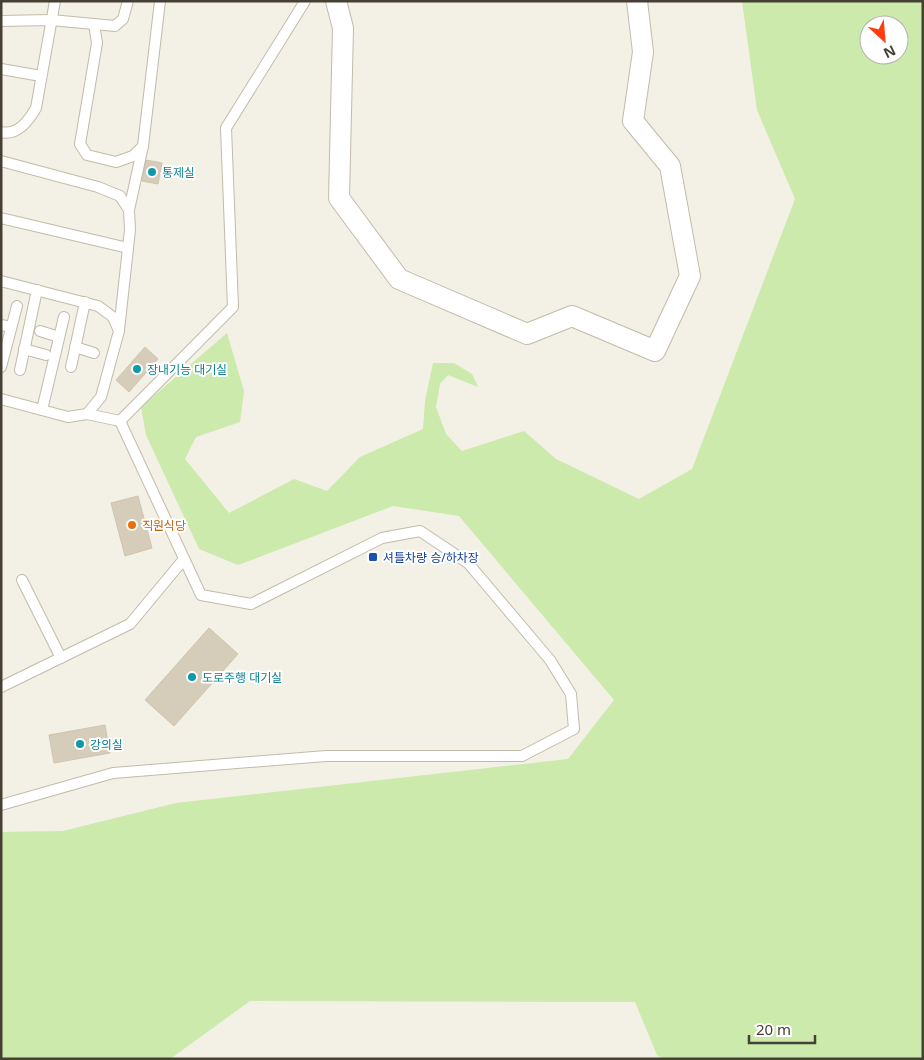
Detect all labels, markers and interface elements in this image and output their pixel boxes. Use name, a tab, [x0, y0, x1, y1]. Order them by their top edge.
north arrow	[859, 15, 909, 65]
text: N	[881, 41, 899, 63]
place label: 통제실	[162, 164, 195, 181]
marker: 통제실	[146, 166, 158, 178]
place label: 장내기능 대기실	[147, 361, 227, 378]
marker: 장내기능 대기실	[131, 363, 143, 375]
place label: 직원식당	[142, 517, 186, 534]
marker: 직원식당	[126, 519, 138, 531]
place label: 셔틀차량 승/하차장	[383, 549, 479, 566]
marker: 셔틀차량 승/하차장	[367, 551, 379, 563]
place label: 도로주행 대기실	[202, 669, 282, 686]
marker: 도로주행 대기실	[186, 671, 198, 683]
place label: 강의실	[90, 736, 123, 753]
marker: 강의실	[74, 738, 86, 750]
scale bar	[749, 1012, 815, 1044]
text: 20 m	[756, 1019, 791, 1039]

